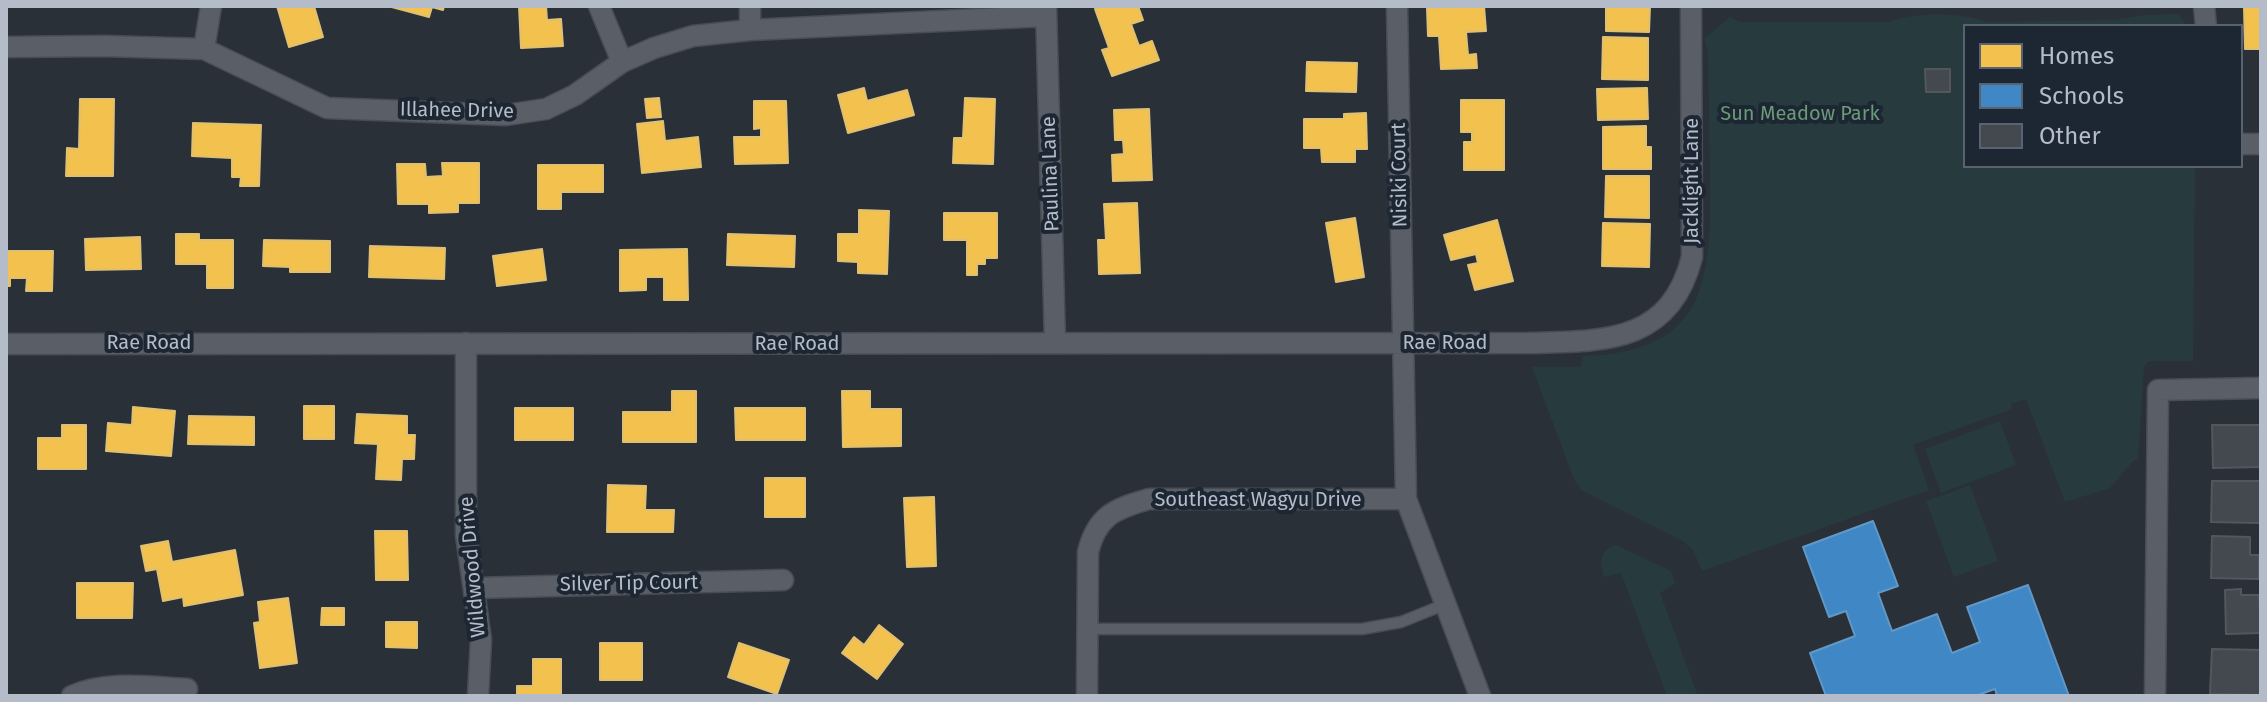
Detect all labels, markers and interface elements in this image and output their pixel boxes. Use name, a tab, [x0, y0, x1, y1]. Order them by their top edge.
legend	[1963, 24, 2243, 168]
text: Homes	[2039, 42, 2114, 70]
text: Schools	[2039, 82, 2124, 110]
street label: Illahee Drive	[400, 98, 514, 124]
park label: Sun Meadow Park	[1720, 102, 1880, 126]
street label: Paulina Lane	[1037, 116, 1065, 232]
street label: Jacklight Lane	[1680, 118, 1704, 244]
text: Other	[2039, 122, 2101, 150]
street label: Nisiki Court	[1387, 123, 1413, 227]
street label: Rae Road	[106, 331, 192, 355]
street label: Rae Road	[1402, 331, 1488, 355]
street label: Rae Road	[754, 332, 840, 356]
street label: Southeast Wagyu Drive	[1154, 488, 1362, 512]
street label: Wildwood Drive	[455, 495, 491, 639]
street label: Silver Tip Court	[560, 571, 698, 597]

